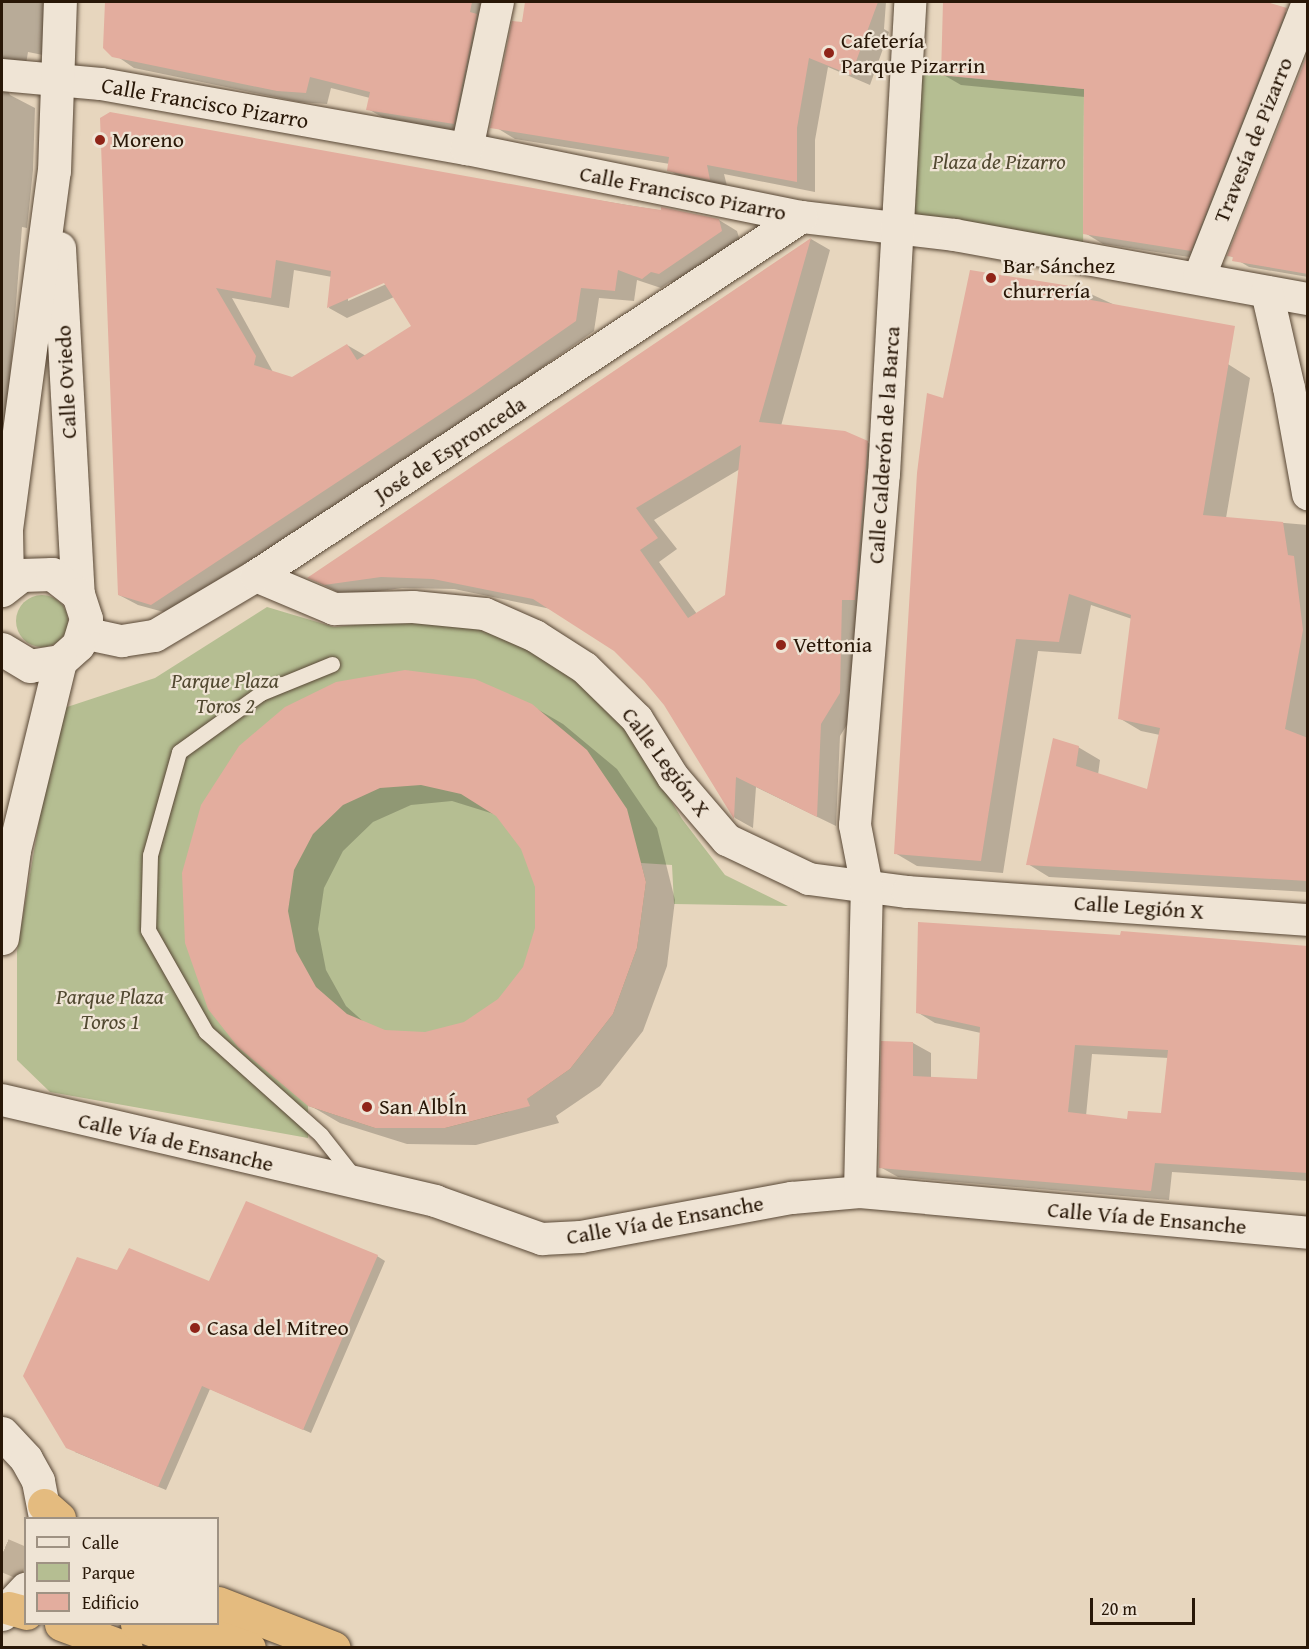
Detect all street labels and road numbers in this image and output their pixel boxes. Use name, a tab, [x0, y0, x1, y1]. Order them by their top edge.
street label: Travesía de Pizarro	[1208, 53, 1298, 227]
street label: Calle Francisco Pizarro	[99, 72, 311, 134]
street label: Calle Francisco Pizarro	[578, 160, 788, 226]
street label: Calle Oviedo	[50, 325, 82, 439]
street label: Calle Calderón de la Barca	[863, 325, 905, 565]
street label: José de Espronceda	[369, 390, 531, 508]
street label: Calle Legión X	[616, 702, 716, 822]
street label: Calle Legión X	[1073, 889, 1205, 925]
street label: Calle Vía de Ensanche	[76, 1107, 276, 1177]
street label: Calle Vía de Ensanche	[564, 1190, 766, 1250]
street label: Calle Vía de Ensanche	[1046, 1196, 1248, 1240]

